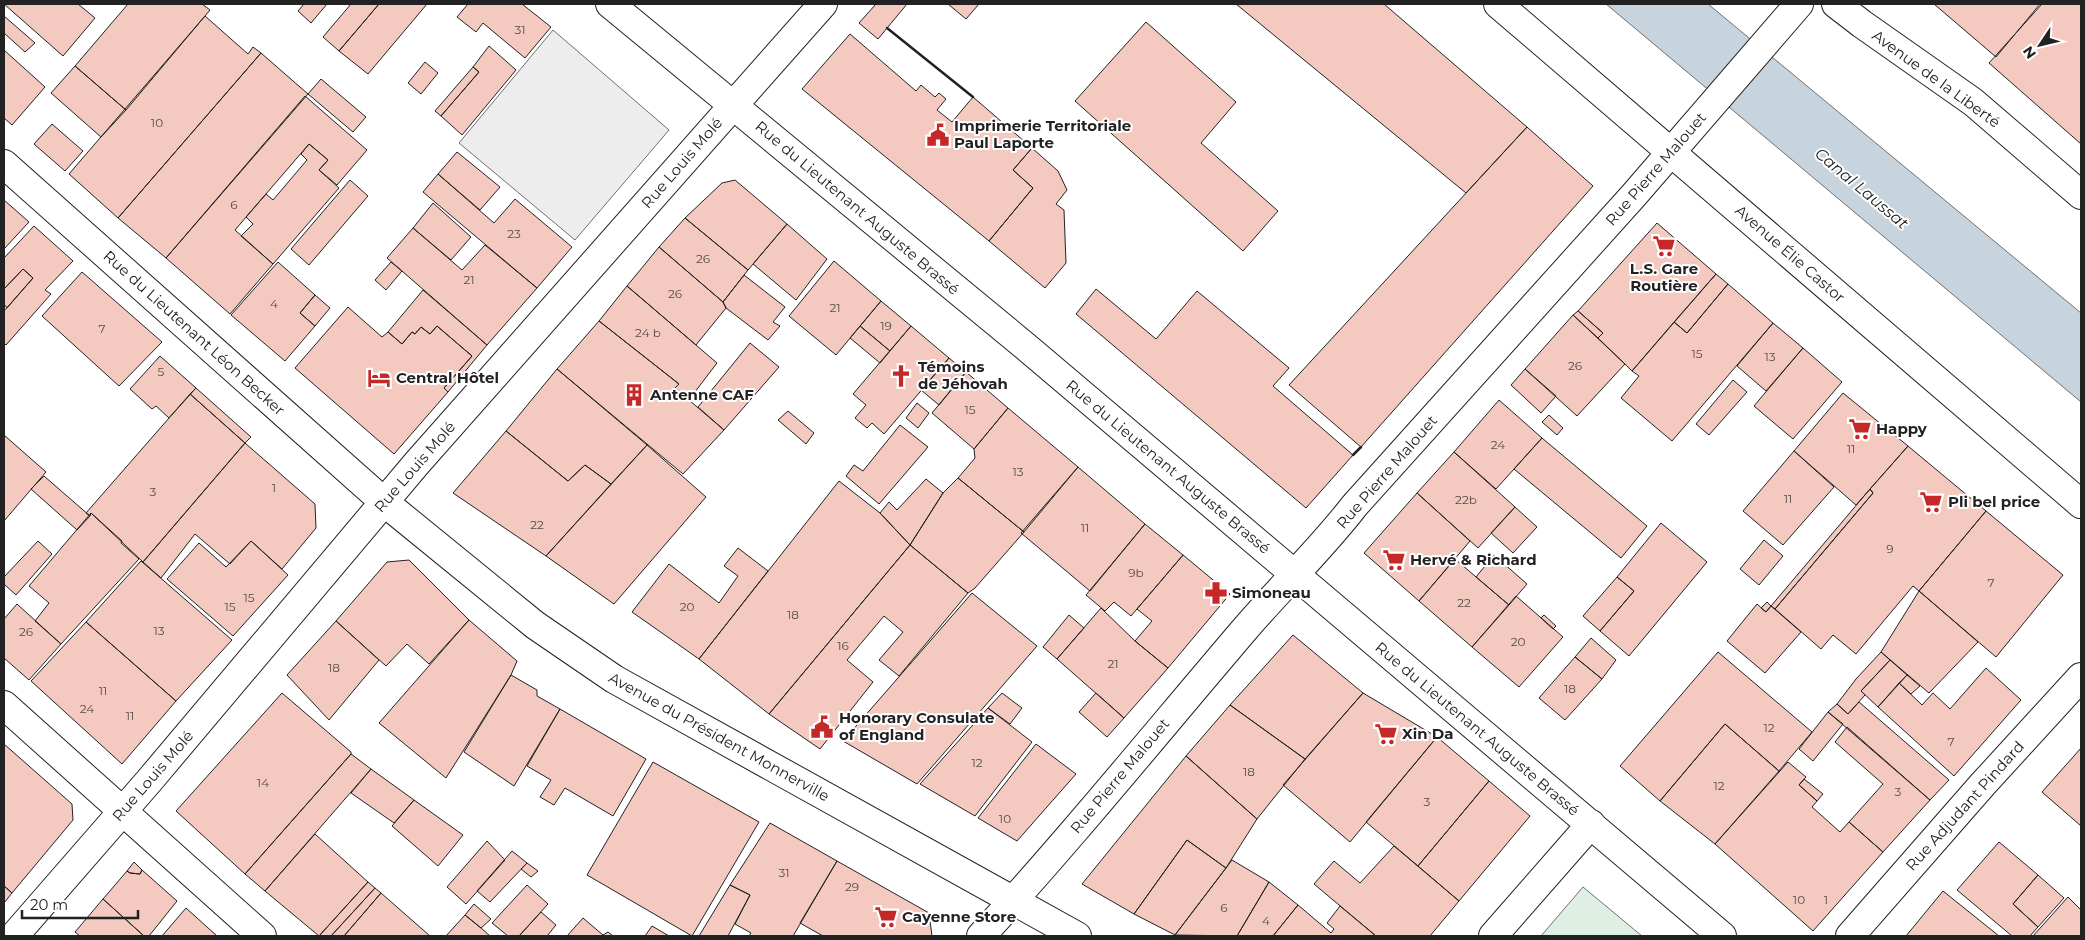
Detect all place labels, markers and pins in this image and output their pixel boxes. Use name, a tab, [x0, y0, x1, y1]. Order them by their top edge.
place label: Imprimerie Territoriale Paul Laporte	[954, 116, 1131, 152]
public building icon: Imprimerie Territoriale Paul Laporte	[925, 122, 951, 148]
supermarket icon: L.S. Gare Routière	[1651, 233, 1677, 259]
place label: L.S. Gare Routière	[1630, 259, 1698, 295]
place label: Témoins de Jéhovah	[918, 357, 1008, 393]
church icon: Témoins de Jéhovah	[888, 363, 914, 389]
hotel icon: Central Hôtel	[366, 365, 392, 391]
place label: Central Hôtel	[396, 368, 499, 387]
building icon: Antenne CAF	[621, 382, 647, 408]
place label: Antenne CAF	[649, 385, 754, 404]
supermarket icon: Happy	[1847, 416, 1873, 442]
place label: Happy	[1876, 419, 1928, 438]
supermarket icon: Pli bel price	[1918, 489, 1944, 515]
place label: Pli bel price	[1948, 492, 2040, 511]
supermarket icon: Hervé & Richard	[1381, 547, 1407, 573]
place label: Hervé & Richard	[1410, 550, 1537, 569]
pharmacy icon: Simoneau	[1203, 580, 1229, 606]
place label: Simoneau	[1232, 583, 1311, 602]
place label: Honorary Consulate of England	[839, 708, 995, 744]
public building icon: Honorary Consulate of England	[809, 714, 835, 740]
supermarket icon: Xin Da	[1373, 721, 1399, 747]
place label: Xin Da	[1402, 724, 1453, 743]
supermarket icon: Cayenne Store	[873, 904, 899, 930]
place label: Cayenne Store	[902, 907, 1016, 926]

